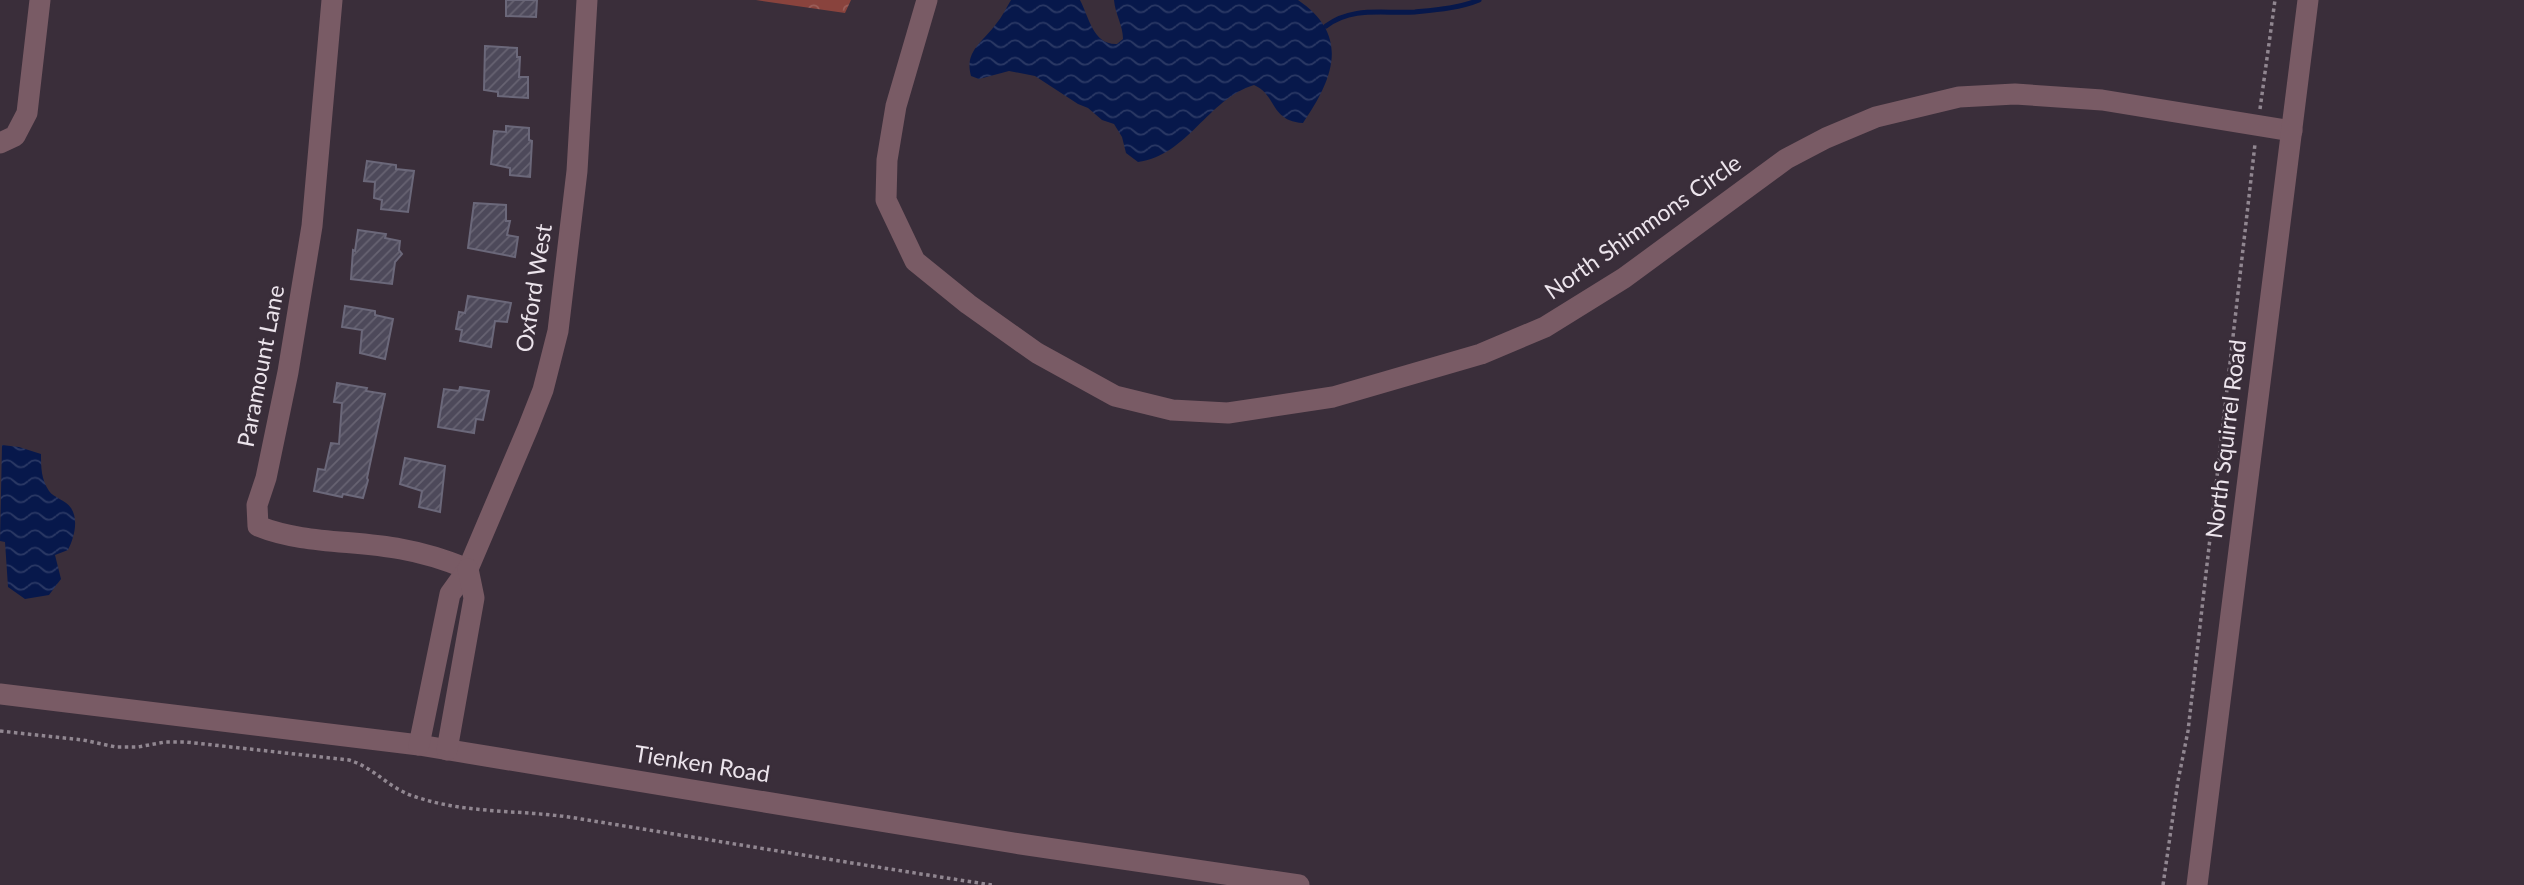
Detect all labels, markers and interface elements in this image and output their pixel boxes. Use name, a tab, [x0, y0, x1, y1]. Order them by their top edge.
street label: North Shimmons Circle	[1539, 148, 1746, 305]
street label: Oxford West	[509, 221, 557, 354]
street label: Paramount Lane	[231, 282, 289, 449]
street label: North Squirrel Road	[2199, 338, 2251, 540]
street label: Tienken Road	[632, 738, 772, 788]

